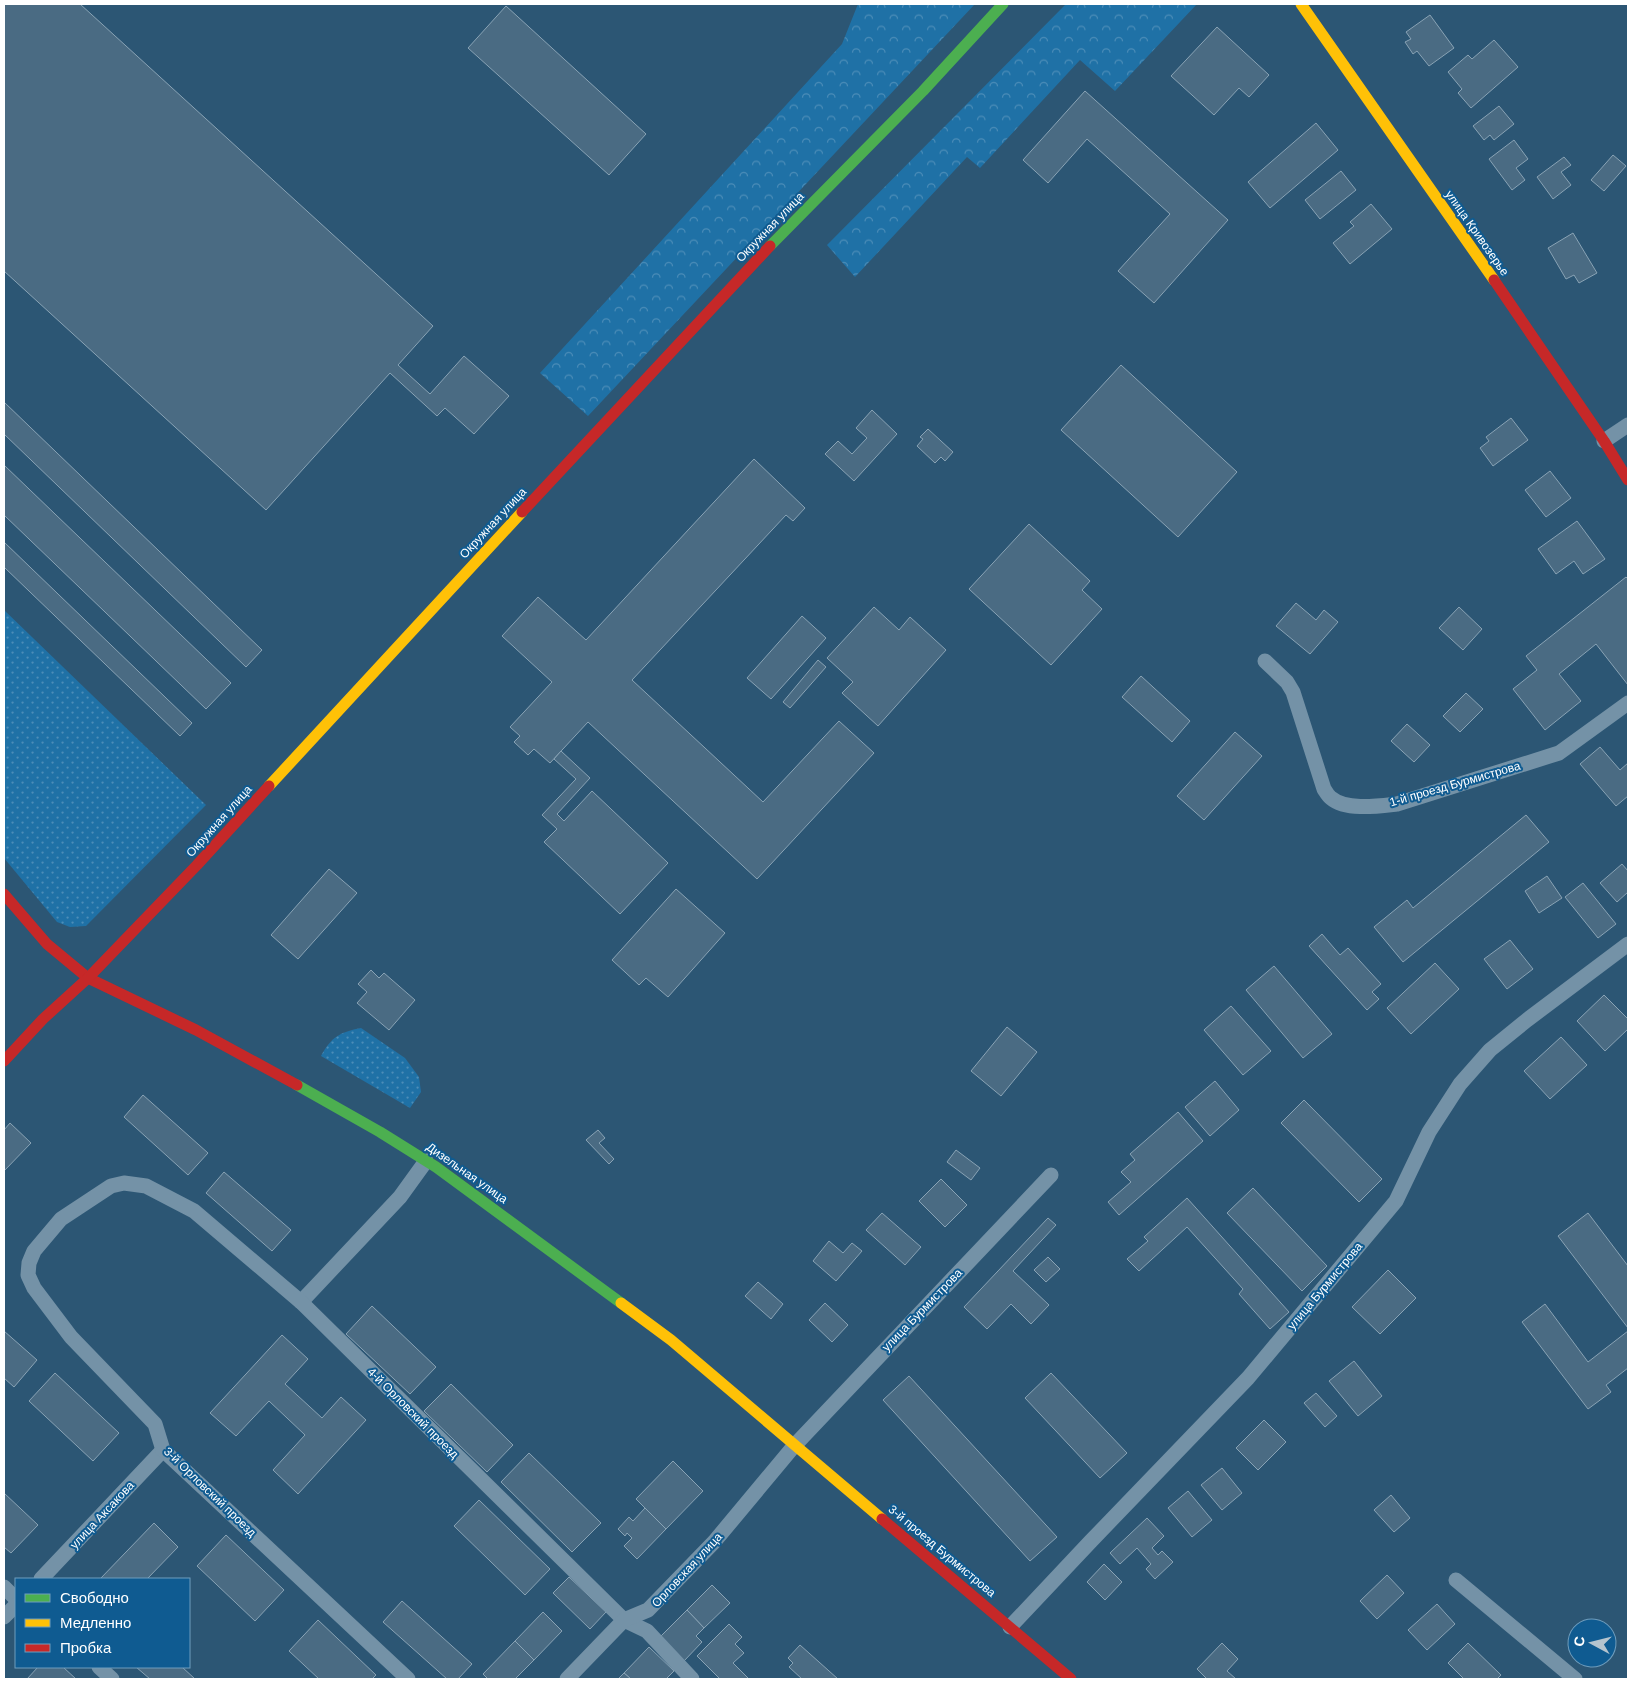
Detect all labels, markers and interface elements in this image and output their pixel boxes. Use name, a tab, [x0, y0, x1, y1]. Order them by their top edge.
street label: улица Кривозерье	[1442, 188, 1512, 279]
street label: Окружная улица	[733, 189, 807, 265]
street label: Окружная улица	[457, 485, 530, 561]
street label: 1-й проезд Бурмистрова	[1388, 759, 1522, 809]
street label: Окружная улица	[183, 782, 255, 860]
street label: Дизельная улица	[424, 1140, 511, 1206]
street label: улица Бурмистрова	[1285, 1239, 1366, 1332]
street label: улица Бурмистрова	[879, 1266, 965, 1354]
street label: 4-й Орловский проезд	[365, 1365, 461, 1461]
street label: 3-й Орловский проезд	[161, 1444, 259, 1540]
street label: улица Аксакова	[67, 1478, 137, 1552]
street label: 3-й проезд Бурмистрова	[886, 1502, 999, 1600]
street label: Орловская улица	[649, 1530, 725, 1610]
legend	[15, 1578, 190, 1668]
text: Свободно	[60, 1589, 129, 1606]
text: Медленно	[60, 1614, 131, 1631]
north arrow	[1567, 1618, 1617, 1668]
text: С	[1571, 1635, 1588, 1647]
text: Пробка	[60, 1639, 112, 1656]

